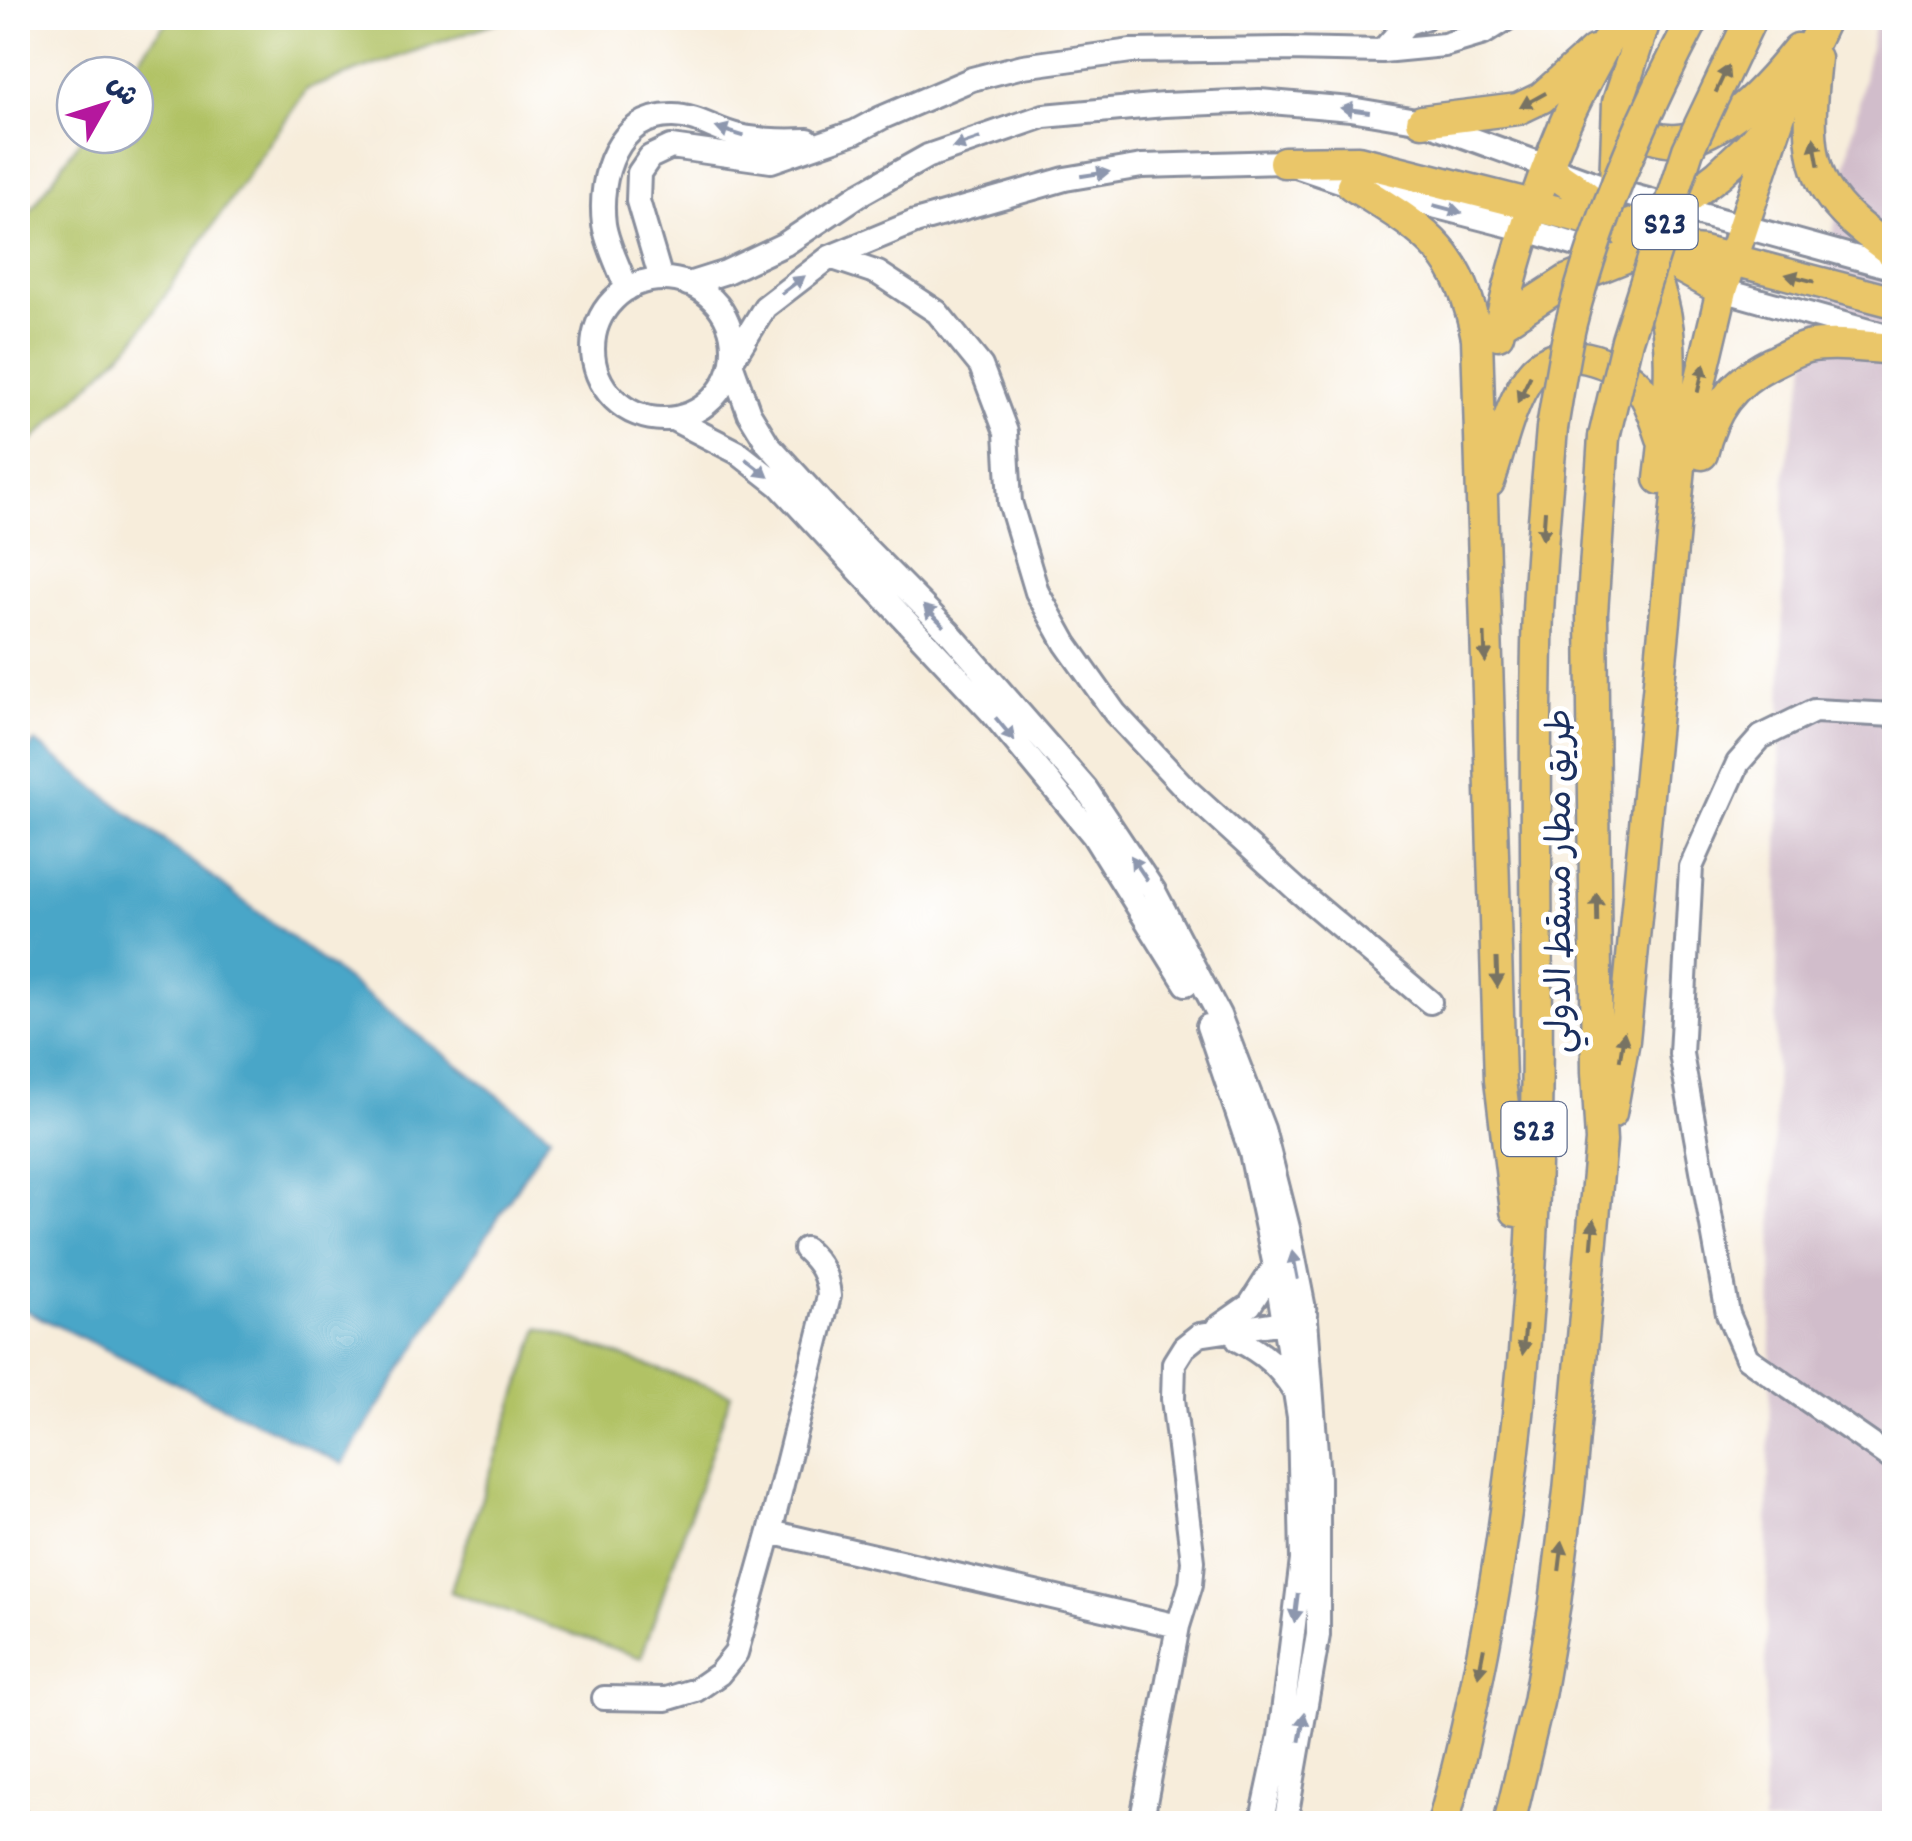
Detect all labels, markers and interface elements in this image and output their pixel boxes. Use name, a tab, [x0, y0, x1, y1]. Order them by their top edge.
north arrow	[55, 55, 155, 155]
one-way arrow	[1713, 64, 1730, 93]
text: ش	[95, 68, 146, 117]
one-way arrow	[1518, 92, 1547, 109]
one-way arrow	[1339, 102, 1371, 118]
one-way arrow	[715, 124, 745, 139]
one-way arrow	[950, 136, 980, 151]
one-way arrow	[1808, 136, 1823, 167]
one-way arrow	[1080, 166, 1112, 181]
road number: S23	[1632, 195, 1698, 249]
one-way arrow	[1433, 202, 1464, 218]
one-way arrow	[1784, 270, 1815, 285]
one-way arrow	[780, 275, 806, 295]
one-way arrow	[1694, 362, 1709, 393]
one-way arrow	[1516, 375, 1533, 404]
one-way arrow	[744, 457, 770, 478]
one-way arrow	[1536, 510, 1552, 542]
one-way arrow	[922, 605, 946, 629]
one-way arrow	[1477, 633, 1493, 665]
street label: طريق مطار مسقط الدولي	[1538, 709, 1589, 1053]
one-way arrow	[994, 716, 1015, 741]
one-way arrow	[1130, 854, 1148, 881]
one-way arrow	[1589, 892, 1605, 924]
one-way arrow	[1489, 957, 1505, 989]
one-way arrow	[1615, 1030, 1631, 1061]
road number: S23	[1502, 1102, 1566, 1156]
one-way arrow	[1586, 1217, 1602, 1248]
one-way arrow	[1287, 1249, 1303, 1280]
one-way arrow	[1516, 1324, 1532, 1356]
one-way arrow	[1553, 1540, 1569, 1572]
one-way arrow	[1288, 1592, 1304, 1624]
one-way arrow	[1472, 1646, 1488, 1677]
one-way arrow	[1295, 1711, 1310, 1743]

